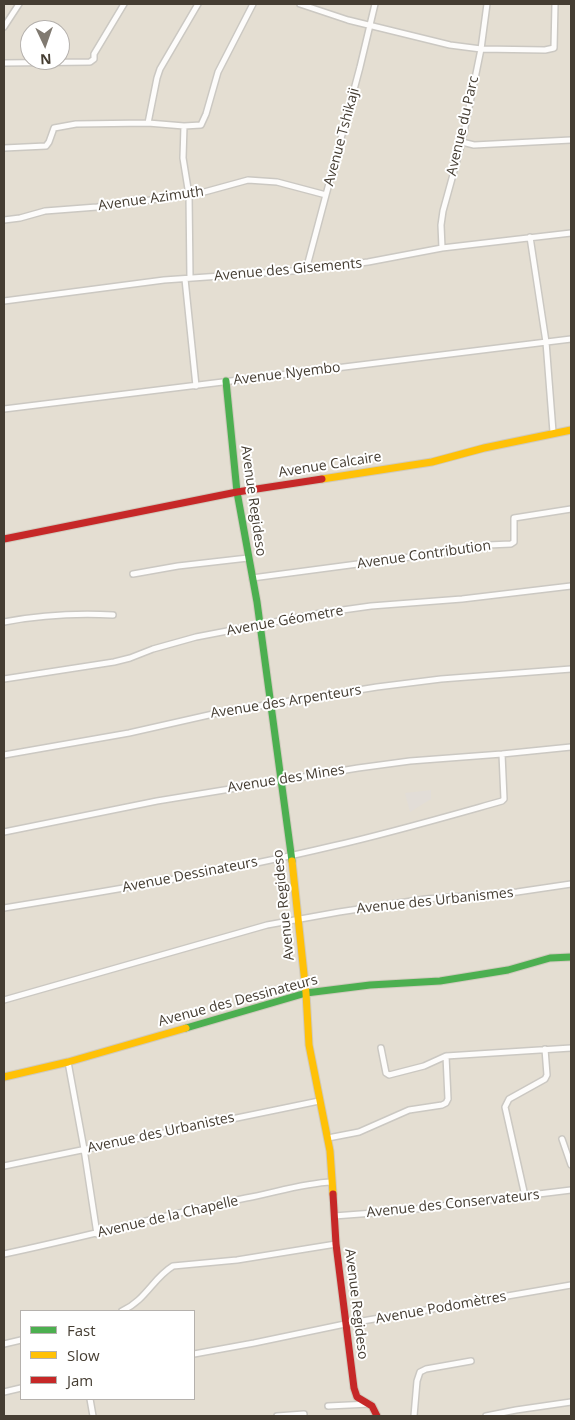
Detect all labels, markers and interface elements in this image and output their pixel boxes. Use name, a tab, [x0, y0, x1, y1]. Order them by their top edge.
north arrow	[20, 20, 70, 70]
text: N	[40, 50, 52, 69]
street label: Avenue du Parc	[443, 75, 483, 177]
street label: Avenue Tshikaji	[321, 86, 363, 188]
street label: Avenue Azimuth	[97, 183, 205, 215]
street label: Avenue des Gisements	[213, 255, 363, 285]
street label: Avenue Nyembo	[233, 359, 341, 389]
street label: Avenue Regideso	[237, 445, 269, 557]
street label: Avenue Calcaire	[277, 449, 383, 481]
street label: Avenue Contribution	[356, 537, 492, 573]
street label: Avenue Géometre	[225, 602, 345, 640]
street label: Avenue des Arpenteurs	[209, 682, 363, 722]
street label: Avenue des Mines	[226, 761, 346, 797]
street label: Avenue Regideso	[270, 849, 298, 961]
street label: Avenue Dessinateurs	[121, 854, 259, 896]
street label: Avenue des Urbanismes	[356, 884, 514, 918]
street label: Avenue des Dessinateurs	[157, 972, 319, 1030]
street label: Avenue des Urbanistes	[86, 1109, 236, 1157]
street label: Avenue des Conservateurs	[366, 1187, 540, 1221]
street label: Avenue de la Chapelle	[96, 1193, 240, 1241]
street label: Avenue Regideso	[341, 1248, 371, 1360]
street label: Avenue Podomètres	[374, 1288, 508, 1328]
legend	[20, 1310, 195, 1400]
text: Fast	[67, 1320, 96, 1340]
text: Slow	[67, 1345, 100, 1365]
text: Jam	[67, 1370, 93, 1390]

